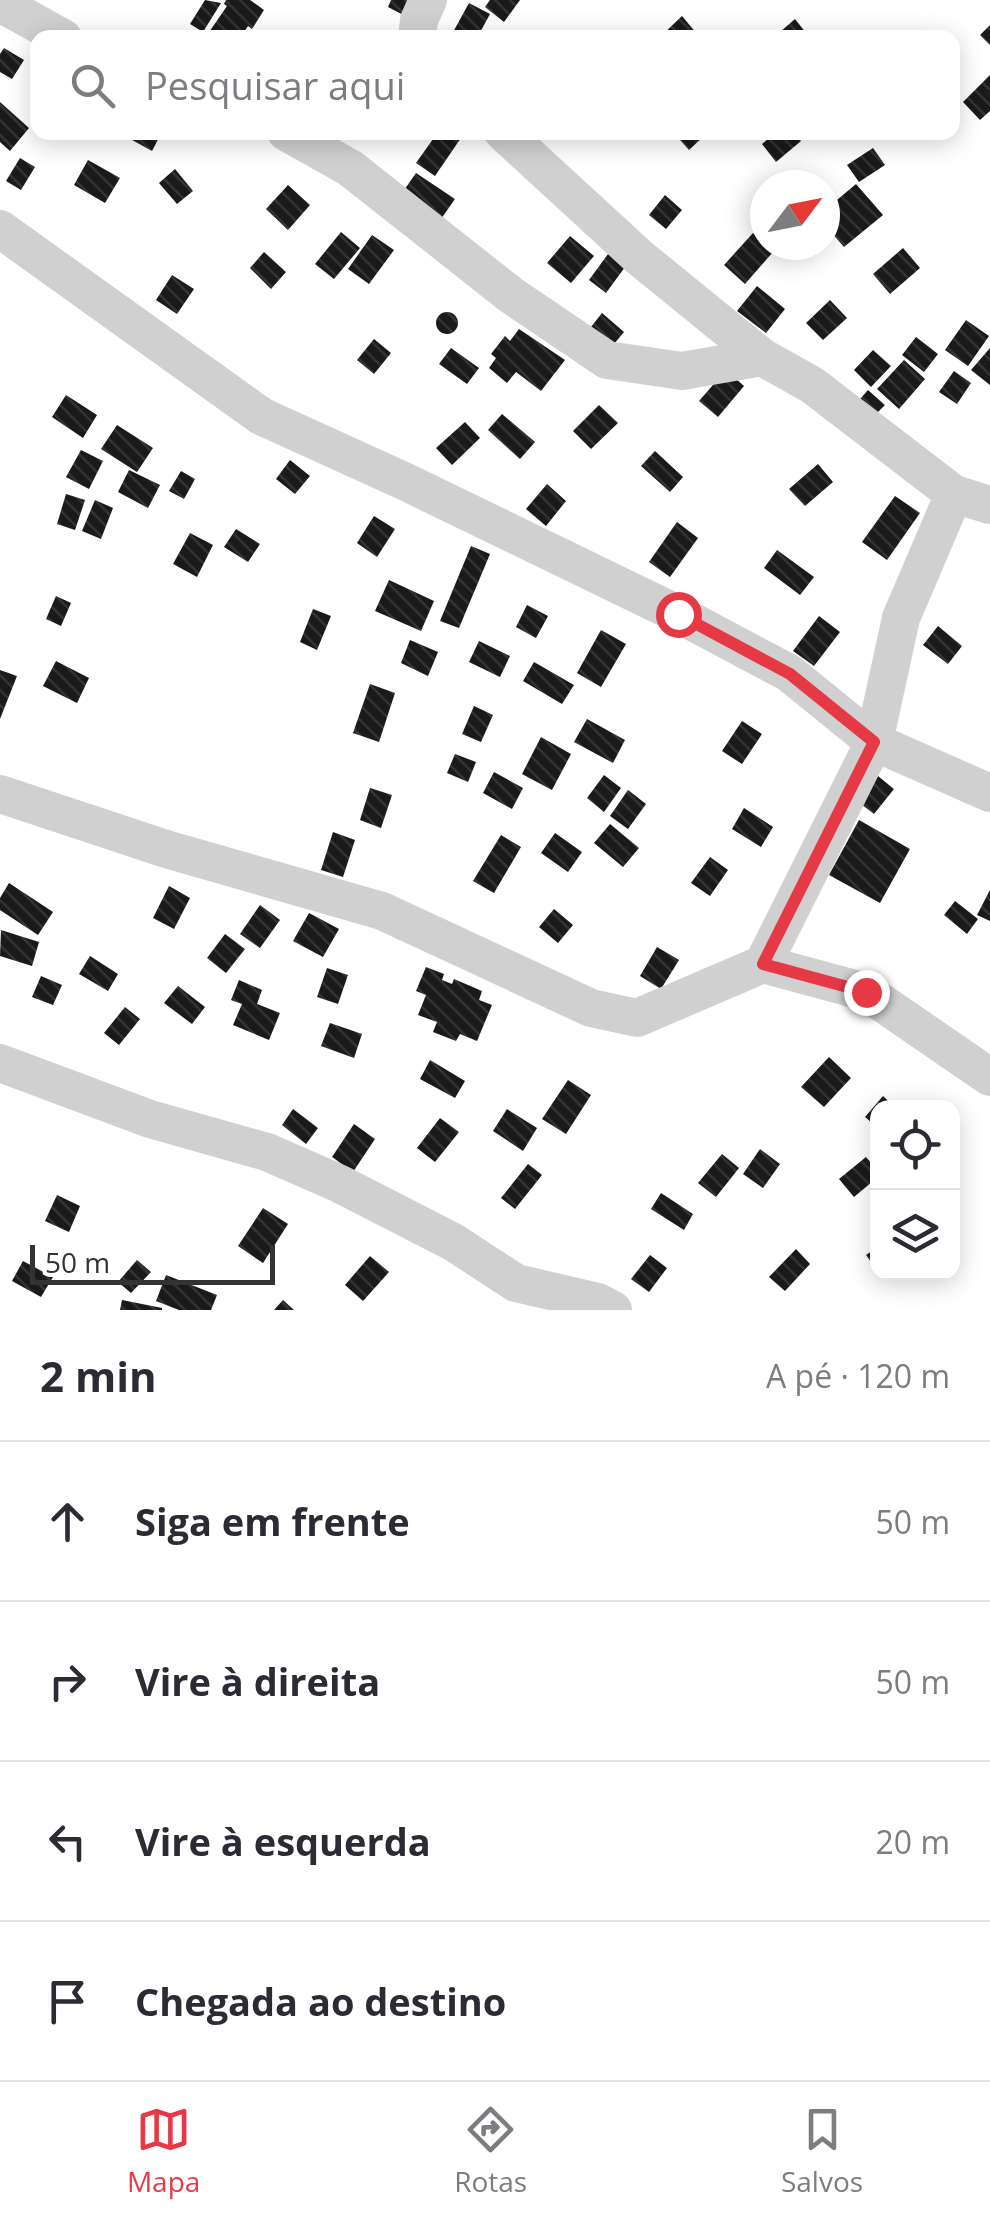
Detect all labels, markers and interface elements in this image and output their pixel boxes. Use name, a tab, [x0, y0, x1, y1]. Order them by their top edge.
search box	[30, 30, 960, 140]
icon: search	[65, 58, 120, 113]
text: Pesquisar aqui	[145, 59, 405, 111]
north arrow	[750, 170, 840, 260]
route start	[656, 592, 702, 638]
route end	[844, 970, 890, 1016]
map controls	[870, 1100, 960, 1280]
button: locate	[870, 1100, 960, 1190]
button: layers	[870, 1190, 960, 1280]
scale bar	[30, 1240, 275, 1284]
text: 50 m	[45, 1243, 110, 1281]
text: 2 min	[40, 1347, 157, 1404]
text: A pé · 120 m	[766, 1354, 950, 1397]
icon: ahead	[40, 1494, 95, 1549]
text: Siga em frente	[135, 1495, 410, 1547]
text: 50 m	[875, 1500, 950, 1543]
icon: right	[40, 1654, 95, 1709]
text: Vire à direita	[135, 1655, 380, 1707]
text: 50 m	[875, 1660, 950, 1703]
icon: left	[40, 1814, 95, 1869]
text: Vire à esquerda	[135, 1815, 431, 1867]
text: 20 m	[875, 1820, 950, 1863]
icon: arrive	[40, 1974, 95, 2029]
text: Chegada ao destino	[135, 1975, 506, 2027]
tab: Mapa	[127, 2102, 200, 2200]
tab: Rotas	[454, 2102, 527, 2200]
tab: Salvos	[781, 2102, 863, 2200]

